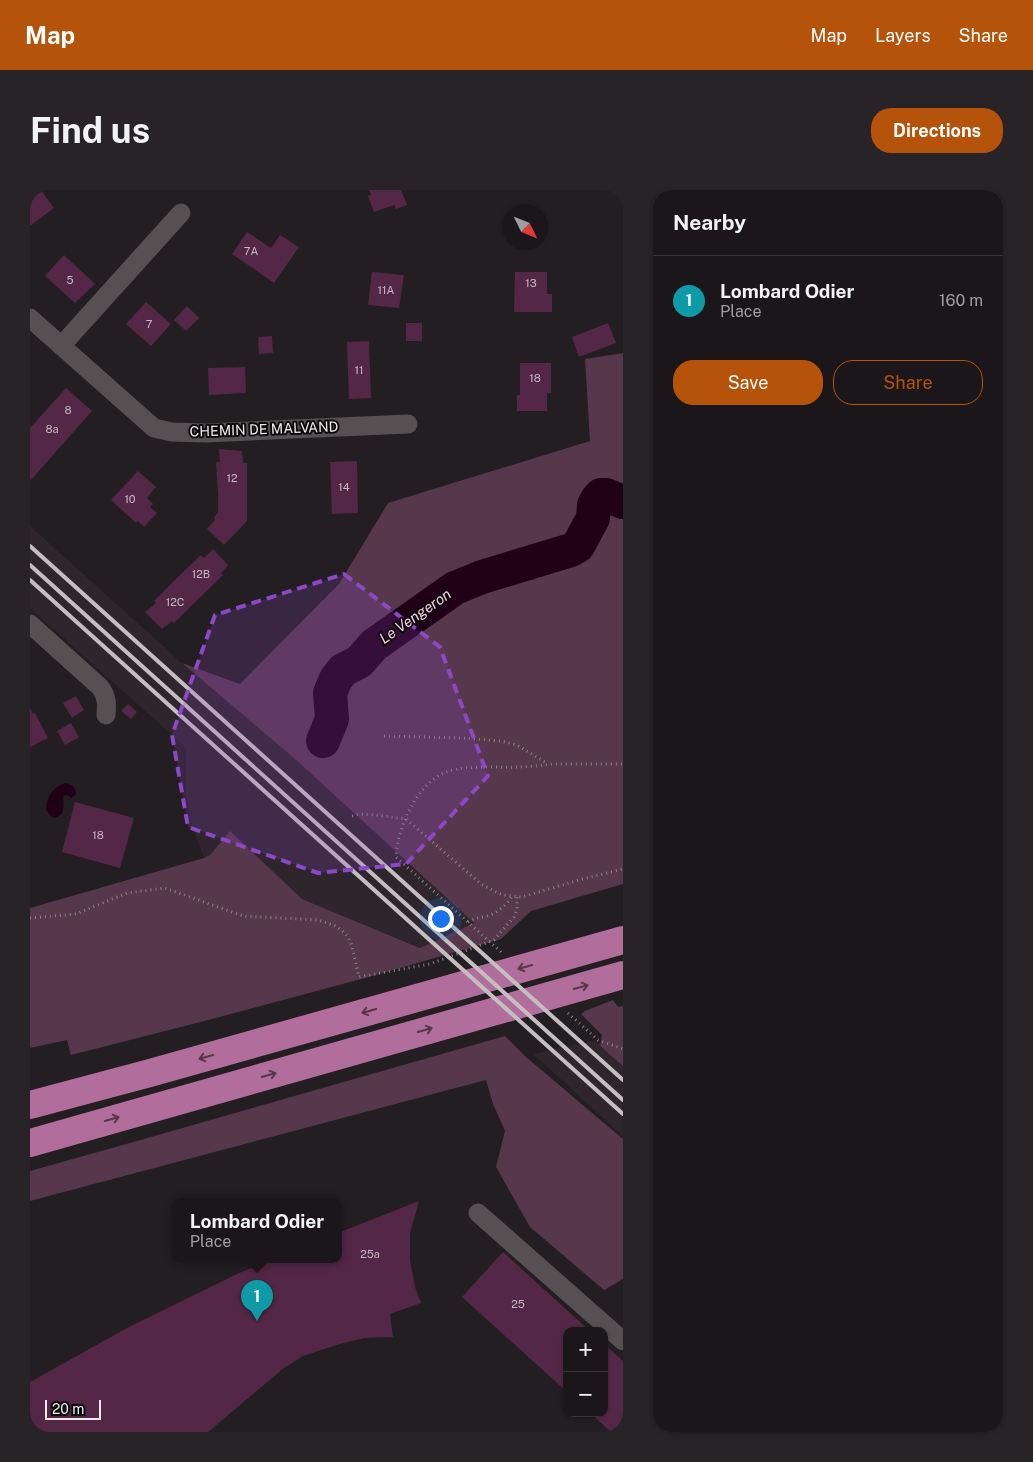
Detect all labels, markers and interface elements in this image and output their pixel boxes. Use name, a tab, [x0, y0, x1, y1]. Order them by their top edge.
text: Map	[25, 21, 75, 49]
text: Map	[811, 25, 847, 46]
text: Layers	[875, 25, 931, 46]
text: Share	[959, 25, 1008, 46]
button: Directions	[871, 108, 1003, 153]
text: Find us	[30, 110, 150, 151]
north arrow	[503, 205, 548, 250]
text: Nearby	[673, 210, 746, 235]
house number: 7A	[244, 245, 258, 257]
house number: 5	[66, 274, 74, 286]
house number: 13	[525, 277, 537, 289]
text: Lombard Odier	[720, 280, 854, 302]
house number: 11A	[378, 284, 395, 296]
text: 1	[686, 291, 692, 310]
text: 160 m	[939, 291, 983, 310]
text: Place	[720, 302, 762, 321]
house number: 7	[146, 318, 153, 330]
button: Save	[673, 360, 823, 405]
button: Share	[833, 360, 983, 405]
house number: 11	[355, 364, 363, 376]
house number: 18	[529, 372, 541, 384]
house number: 8	[64, 404, 72, 416]
street label: CHEMIN DE MALVAND	[189, 418, 339, 440]
house number: 8a	[45, 423, 59, 435]
house number: 12	[226, 472, 238, 484]
house number: 14	[338, 481, 350, 493]
house number: 10	[124, 493, 136, 505]
house number: 12B	[192, 568, 210, 580]
water label: Le Vengeron	[376, 585, 454, 647]
house number: 12C	[166, 596, 184, 608]
house number: 18	[92, 829, 104, 841]
your location	[428, 906, 454, 932]
one-way arrow	[518, 962, 534, 972]
one-way arrow	[573, 981, 589, 991]
one-way arrow	[361, 1006, 377, 1016]
one-way arrow	[416, 1025, 432, 1035]
one-way arrow	[198, 1053, 214, 1063]
one-way arrow	[260, 1069, 276, 1079]
one-way arrow	[104, 1114, 120, 1124]
popup	[172, 1198, 342, 1263]
text: Lombard Odier	[190, 1210, 324, 1232]
text: Place	[190, 1232, 231, 1251]
house number: 25a	[360, 1248, 380, 1260]
pin: 1	[241, 1280, 273, 1321]
house number: 25	[511, 1298, 525, 1310]
map controls	[563, 1327, 608, 1417]
button: +	[563, 1327, 608, 1372]
button: −	[563, 1372, 608, 1417]
scale bar	[45, 1397, 101, 1420]
text: 20 m	[52, 1401, 84, 1417]

